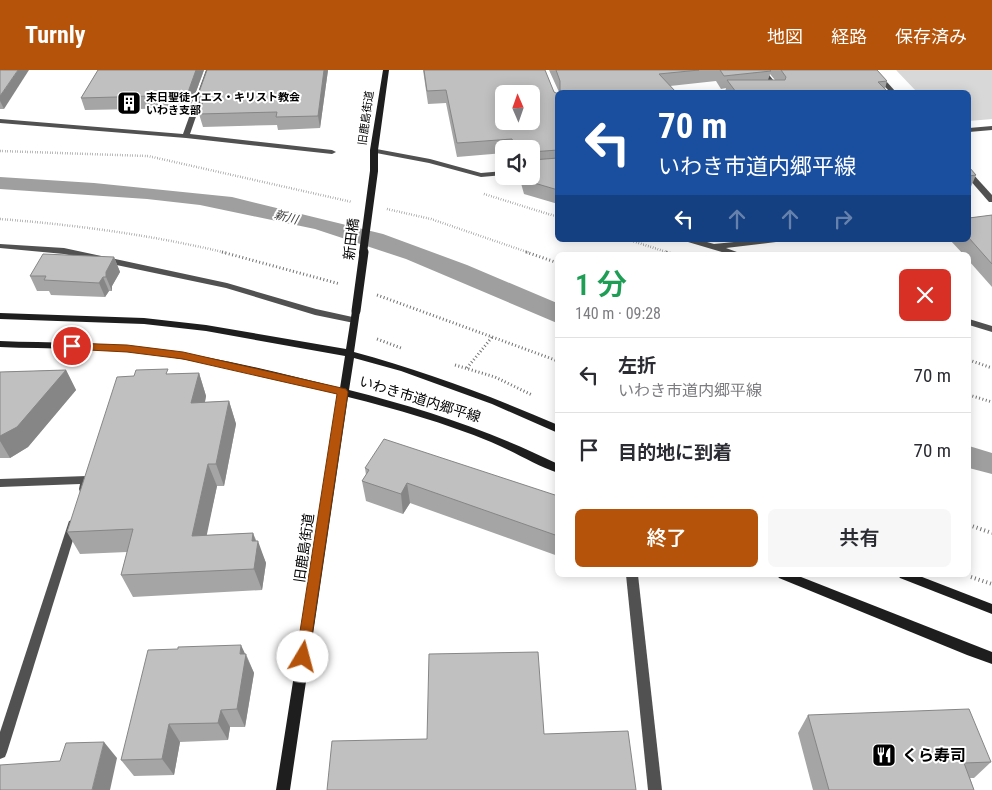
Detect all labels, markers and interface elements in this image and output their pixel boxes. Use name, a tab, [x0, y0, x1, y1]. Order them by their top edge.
text: Turnly	[25, 21, 86, 49]
text: 地図	[767, 26, 803, 47]
text: 経路	[831, 26, 867, 47]
text: 保存済み	[895, 26, 967, 47]
north arrow	[495, 85, 540, 130]
map controls	[495, 85, 540, 185]
building icon: 末日聖徒イエス・キリスト教会 いわき支部	[116, 90, 142, 116]
street label: 旧鹿島街道	[356, 90, 376, 146]
place label: 末日聖徒イエス・キリスト教会 いわき支部	[146, 91, 300, 117]
text: 70 m	[658, 106, 727, 147]
icon: left	[575, 110, 640, 175]
button: sound	[495, 140, 540, 185]
text: いわき市道内郷平線	[658, 154, 856, 179]
icon: left	[670, 205, 698, 233]
icon: ahead	[723, 205, 751, 233]
icon: ahead	[776, 205, 804, 233]
icon: right	[829, 205, 857, 233]
water label: 新川	[273, 207, 301, 227]
street label: 新田橋	[341, 217, 361, 261]
text: 1 分	[575, 267, 627, 302]
button: close	[899, 269, 951, 321]
text: 140 m · 09:28	[575, 304, 661, 323]
pin	[51, 325, 93, 367]
icon: arrive	[58, 332, 86, 360]
text: 左折	[618, 354, 656, 377]
icon: left	[575, 361, 603, 389]
text: 70 m	[914, 364, 951, 387]
street label: いわき市道内郷平線	[357, 373, 483, 425]
text: いわき市道内郷平線	[618, 381, 762, 400]
icon: arrive	[575, 436, 603, 464]
text: 70 m	[914, 439, 951, 462]
text: 目的地に到着	[618, 441, 732, 464]
button: 終了	[575, 509, 758, 567]
button: 共有	[768, 509, 951, 567]
street label: 旧鹿島街道	[291, 512, 317, 584]
position arrow	[276, 630, 328, 682]
restaurant icon: くら寿司	[871, 742, 897, 768]
place label: くら寿司	[902, 746, 966, 765]

